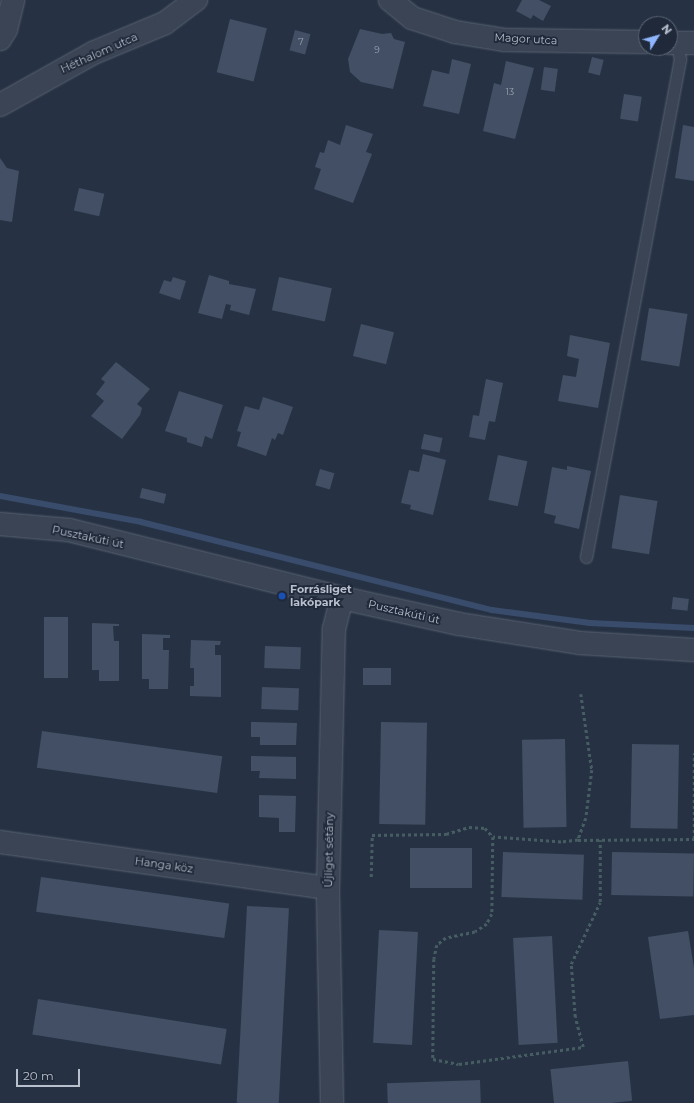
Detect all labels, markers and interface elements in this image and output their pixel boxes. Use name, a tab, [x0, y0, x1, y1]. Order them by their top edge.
north arrow	[638, 16, 678, 56]
text: N	[659, 22, 675, 37]
street label: Héthalom utca	[59, 30, 139, 76]
street label: Magor utca	[494, 31, 558, 47]
house number: 7	[298, 37, 304, 47]
house number: 9	[374, 45, 380, 55]
house number: 13	[506, 87, 514, 97]
street label: Pusztakúti út	[51, 523, 125, 551]
place label: Forrásliget lakópark	[290, 583, 352, 609]
marker: Forrásliget lakópark	[277, 591, 287, 601]
street label: Pusztakúti út	[367, 597, 441, 627]
street label: Újliget sétány	[322, 812, 336, 888]
street label: Hanga köz	[134, 854, 194, 876]
scale bar	[18, 1061, 82, 1087]
text: 20 m	[23, 1068, 54, 1083]

